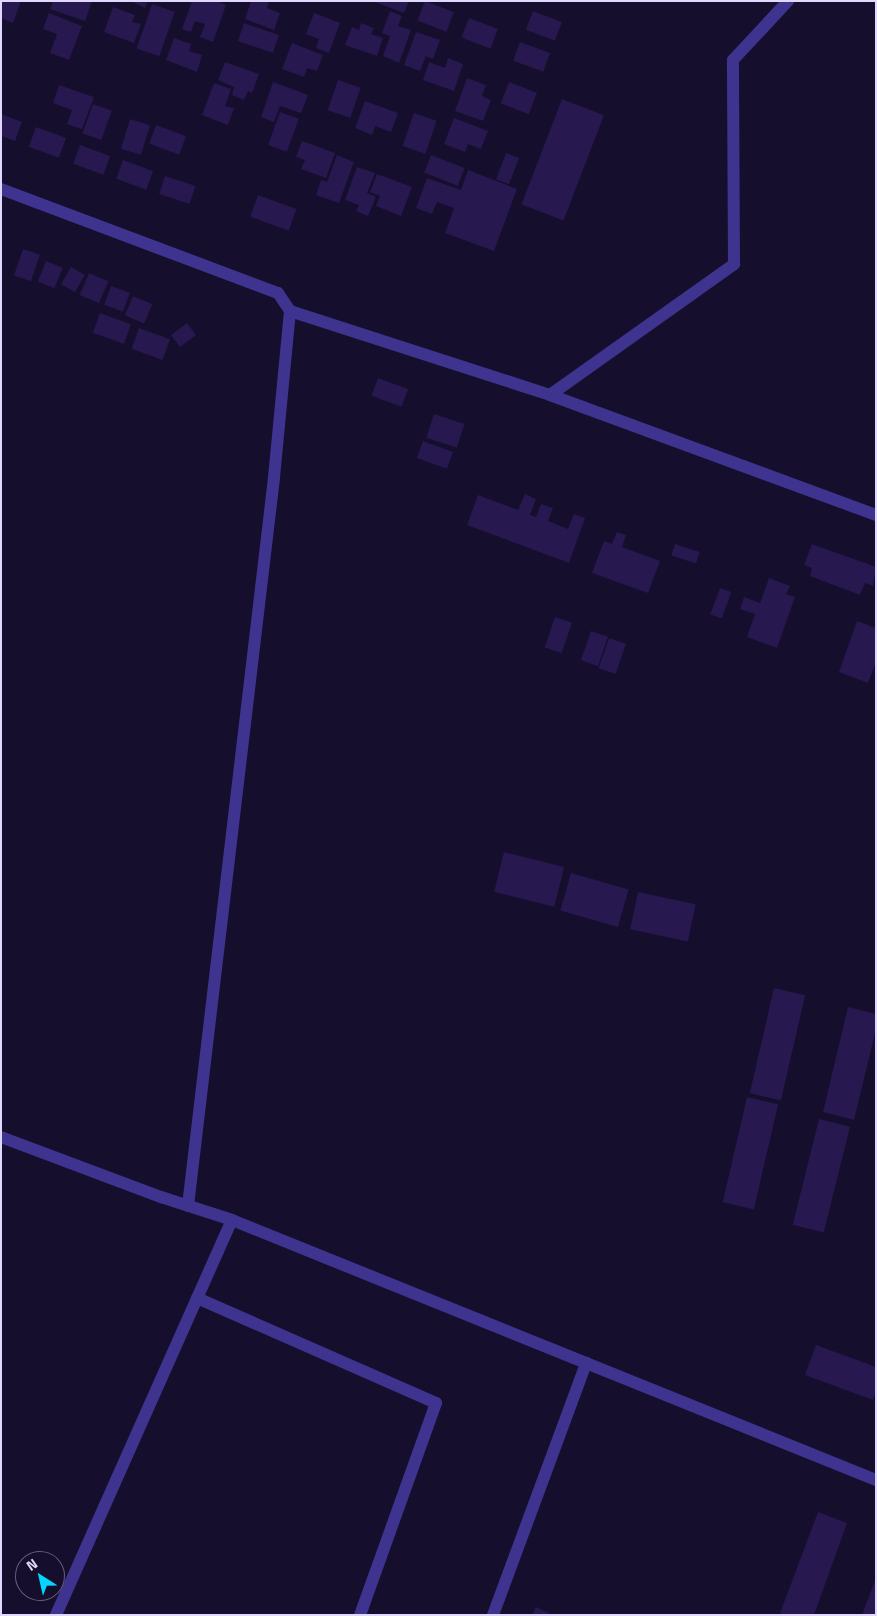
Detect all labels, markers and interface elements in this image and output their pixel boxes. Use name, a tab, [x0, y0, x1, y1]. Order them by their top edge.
north arrow	[15, 1551, 65, 1601]
text: N	[22, 1553, 42, 1576]

